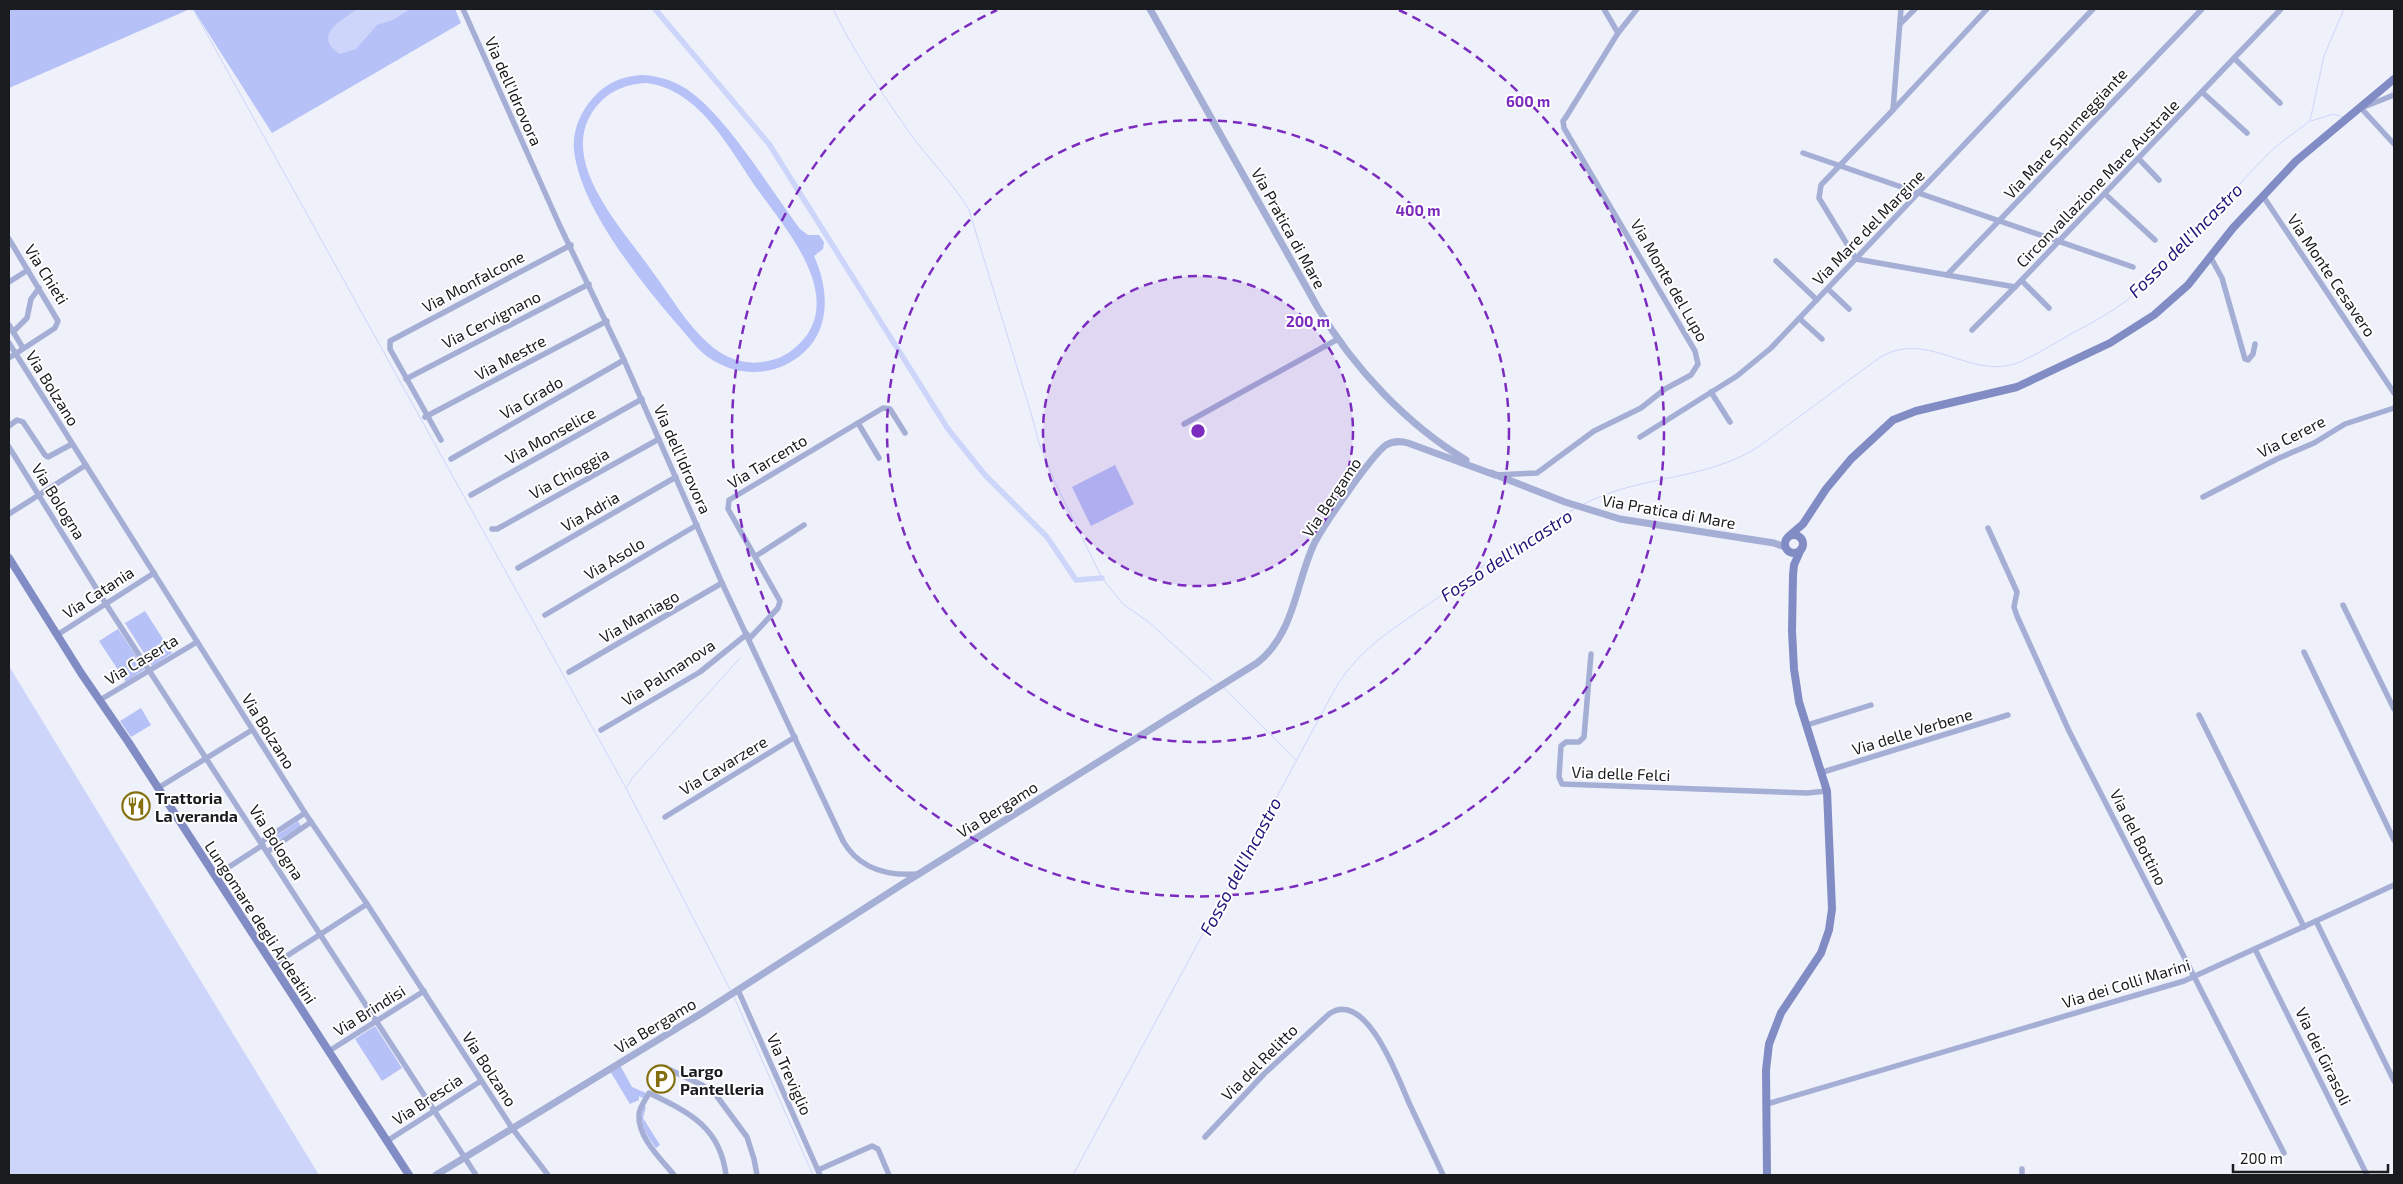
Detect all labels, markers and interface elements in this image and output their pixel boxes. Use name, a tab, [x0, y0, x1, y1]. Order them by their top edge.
street label: Via dell'Idrovora	[481, 33, 547, 149]
street label: Via Mare Spumeggiante	[1999, 64, 2131, 202]
text: 600 m	[1506, 92, 1550, 110]
street label: Circonvallazione Mare Australe	[2012, 95, 2182, 271]
street label: Via Pratica di Mare	[1248, 164, 1330, 292]
street label: Via Mare del Margine	[1808, 165, 1928, 289]
water label: Fosso dell'Incastro	[2123, 178, 2247, 302]
text: 400 m	[1396, 201, 1440, 219]
street label: Via Monte Cesavero	[2284, 210, 2380, 340]
street label: Via Monte del Lupo	[1627, 215, 1713, 345]
street label: Via Chieti	[21, 241, 73, 307]
street label: Via Monfalcone	[419, 246, 527, 316]
street label: Via Cervignano	[439, 286, 543, 352]
text: 200 m	[1286, 312, 1330, 330]
street label: Via Mestre	[471, 330, 549, 384]
street label: Via Bolzano	[22, 347, 84, 429]
street label: Via Grado	[496, 371, 566, 423]
street label: Via dell'Idrovora	[650, 401, 716, 517]
street label: Via Monselice	[502, 402, 598, 468]
street label: Via Cerere	[2254, 411, 2328, 461]
centre of rings	[1189, 422, 1207, 440]
street label: Via Tarcento	[724, 430, 810, 492]
street label: Via Chioggia	[526, 443, 612, 503]
street label: Via Bergamo	[1297, 454, 1365, 540]
street label: Via Bologna	[28, 460, 90, 542]
street label: Via Adria	[558, 487, 622, 535]
street label: Via Pratica di Mare	[1601, 490, 1737, 532]
water label: Fosso dell'Incastro	[1436, 504, 1576, 606]
street label: Via Asolo	[581, 533, 647, 583]
street label: Via Catania	[59, 562, 137, 622]
street label: Via Maniago	[596, 586, 682, 646]
street label: Via Caserta	[101, 630, 181, 688]
street label: Via Palmanova	[618, 635, 718, 709]
street label: Via Bolzano	[238, 690, 300, 772]
street label: Via delle Verbene	[1850, 704, 1974, 758]
street label: Via Cavarzere	[676, 731, 770, 799]
street label: Via delle Felci	[1571, 762, 1671, 784]
street label: Via Bergamo	[953, 777, 1041, 841]
street label: Via del Bottino	[2107, 786, 2171, 888]
place label: Trattoria La veranda	[155, 788, 238, 825]
restaurant icon: Trattoria La veranda	[121, 791, 151, 821]
water label: Fosso dell'Incastro	[1194, 793, 1286, 939]
street label: Via Bologna	[246, 801, 308, 883]
street label: Lungomare degli Ardeatini	[201, 837, 321, 1007]
street label: Via dei Colli Marini	[2060, 954, 2192, 1012]
street label: Via Brindisi	[330, 981, 408, 1039]
street label: Via Bergamo	[611, 993, 699, 1057]
street label: Via dei Girasoli	[2292, 1004, 2356, 1108]
street label: Via del Relitto	[1217, 1020, 1301, 1104]
street label: Via Bolzano	[459, 1028, 521, 1110]
street label: Via Treviglio	[764, 1030, 816, 1118]
place label: Largo Pantelleria	[680, 1061, 764, 1098]
parking icon: Largo Pantelleria	[646, 1064, 676, 1094]
street label: Via Brescia	[388, 1069, 466, 1129]
scale bar	[2233, 1142, 2388, 1174]
text: 200 m	[2240, 1149, 2283, 1167]

